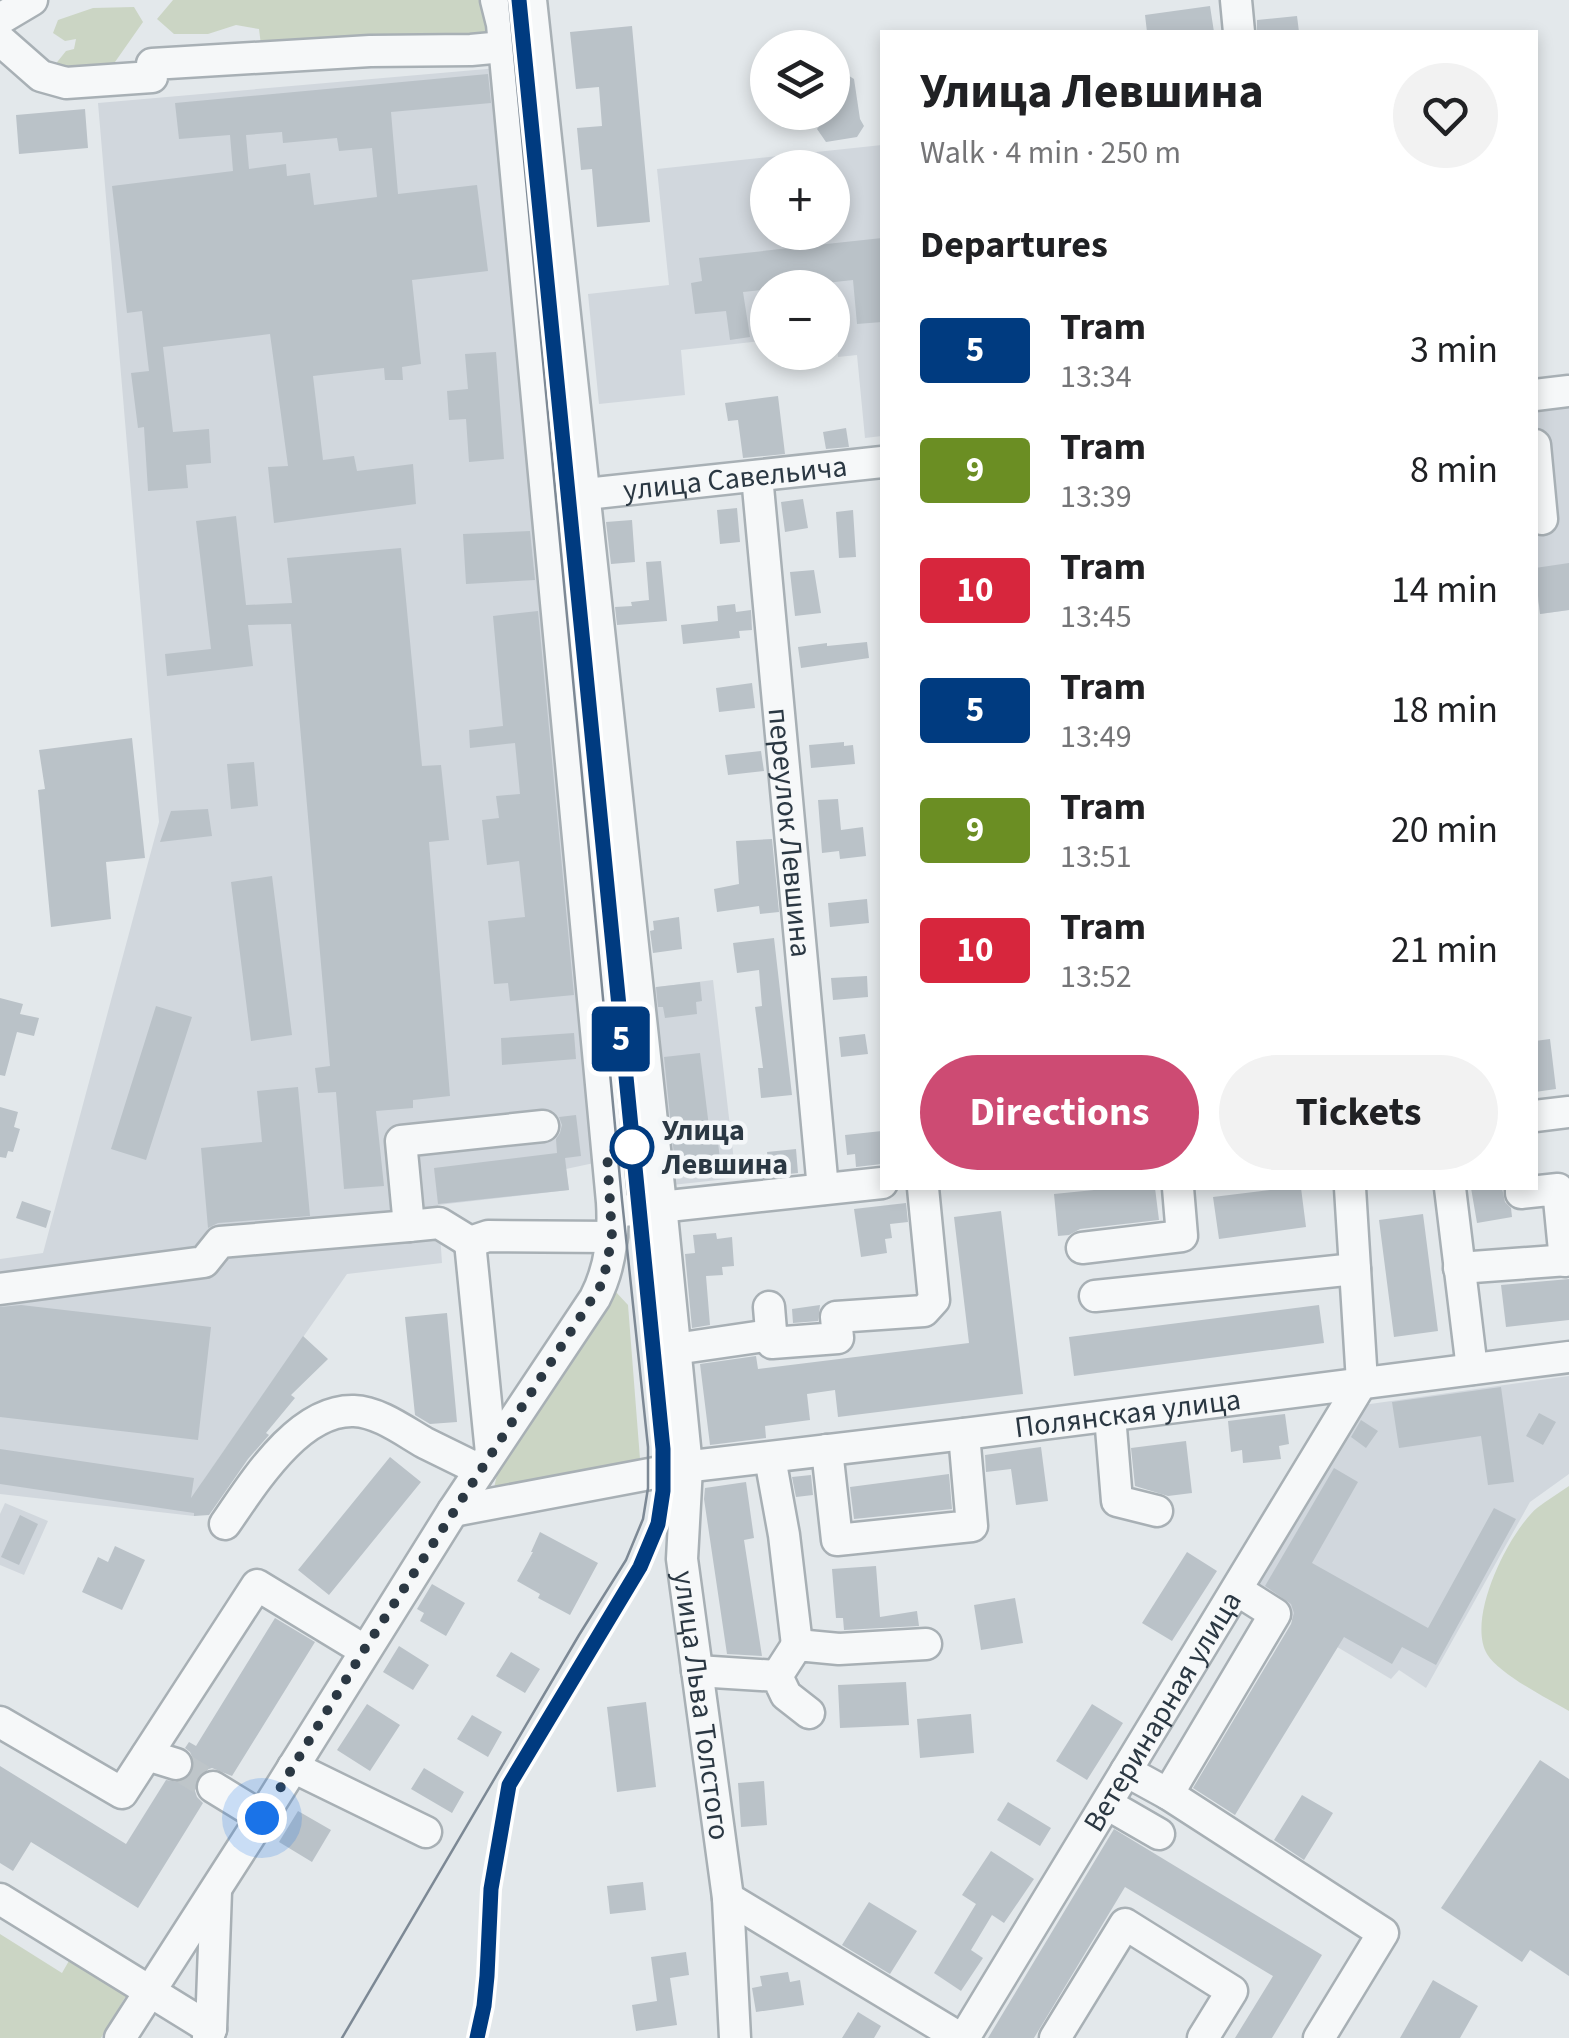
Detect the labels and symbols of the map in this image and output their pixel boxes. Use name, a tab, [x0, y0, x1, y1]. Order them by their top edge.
street label: улица Савельича	[621, 445, 849, 512]
street label: переулок Левшина	[757, 706, 822, 959]
line badge: 5	[588, 1006, 654, 1072]
place label: Улица Левшина	[661, 1109, 788, 1186]
marker: Улица Левшина	[611, 1126, 653, 1168]
street label: Полянская улица	[1012, 1378, 1243, 1449]
street label: улица Льва Толстого	[662, 1568, 741, 1843]
street label: Ветеринарная улица	[1073, 1583, 1252, 1840]
your location	[237, 1793, 287, 1843]

